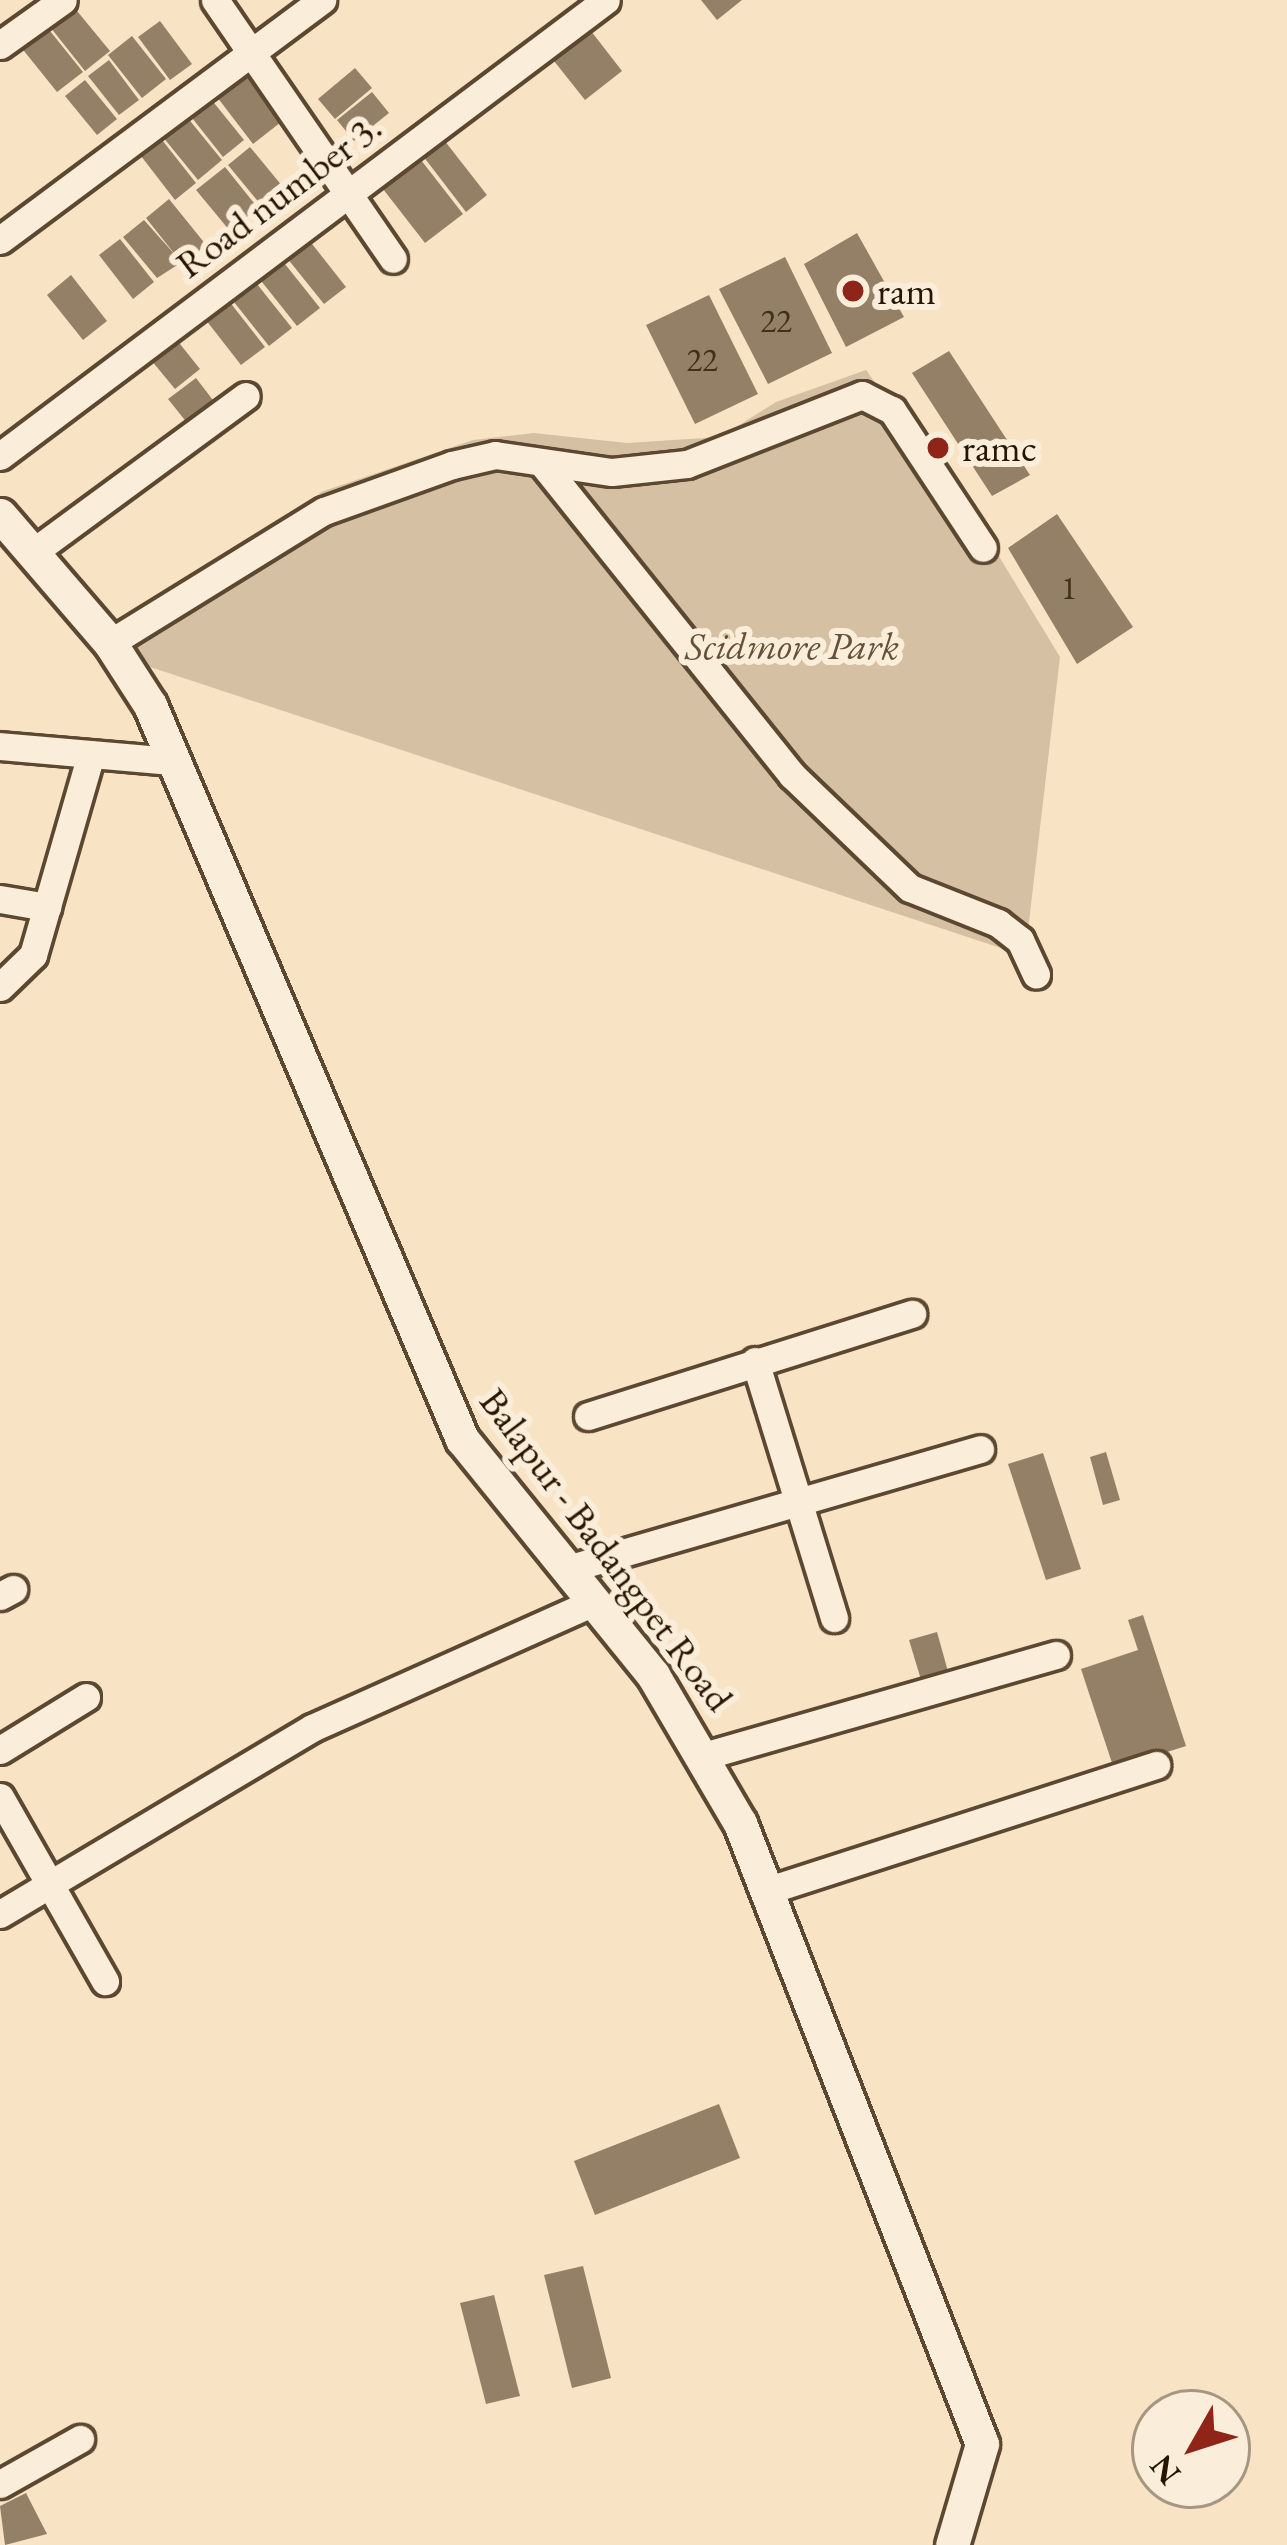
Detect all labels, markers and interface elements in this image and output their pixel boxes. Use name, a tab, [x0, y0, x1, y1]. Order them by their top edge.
street label: Road number 3.	[167, 104, 391, 288]
place label: ram	[877, 268, 936, 314]
marker: ram	[840, 278, 866, 304]
house number: 22	[760, 301, 792, 341]
house number: 22	[686, 340, 718, 380]
place label: ramc	[962, 425, 1037, 471]
marker: ramc	[925, 435, 951, 461]
house number: 1	[1061, 568, 1077, 608]
park label: Scidmore Park	[685, 623, 899, 669]
street label: Balapur - Badangpet Road	[469, 1379, 743, 1721]
north arrow	[1131, 2389, 1251, 2509]
text: N	[1140, 2446, 1190, 2494]

